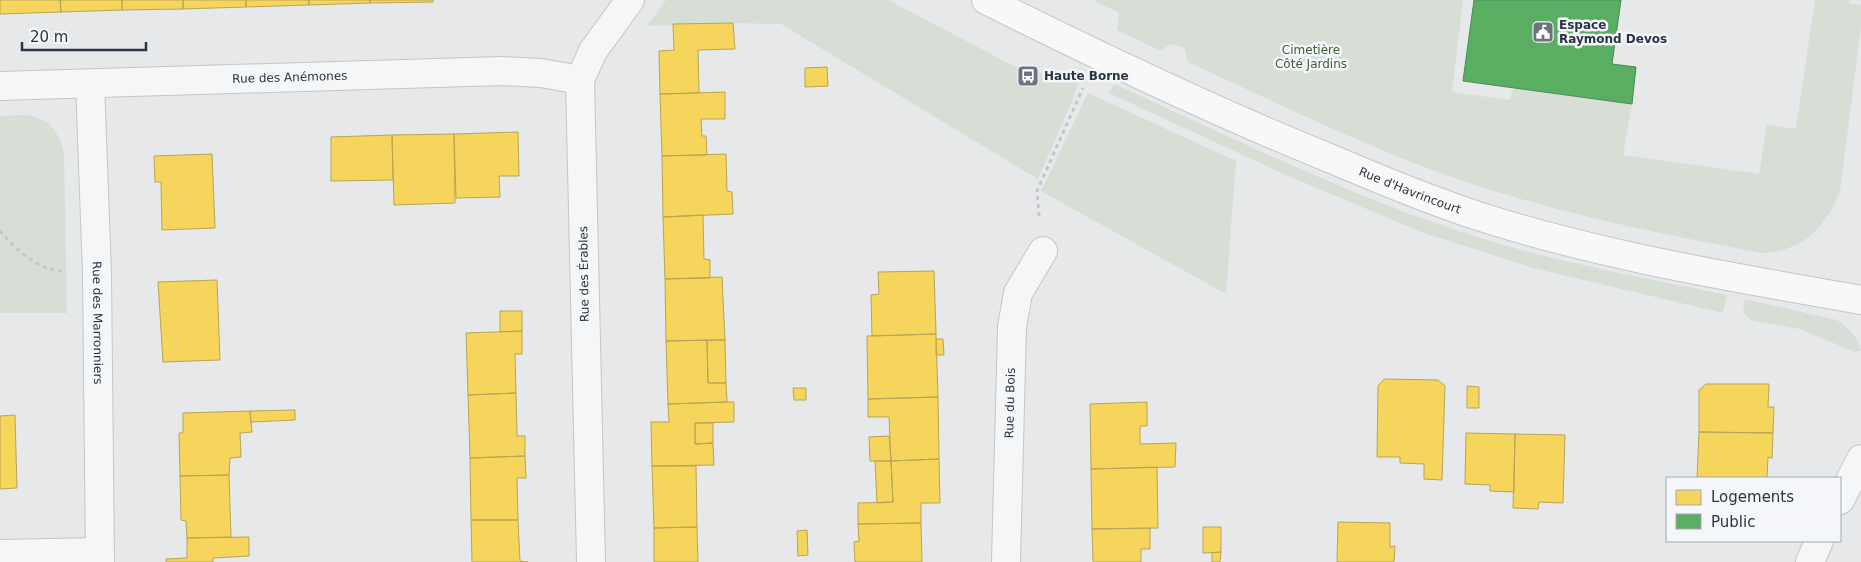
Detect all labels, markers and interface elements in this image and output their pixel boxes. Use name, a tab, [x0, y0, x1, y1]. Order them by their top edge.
place label: Espace Raymond Devos	[1559, 18, 1667, 46]
scale bar	[22, 20, 146, 52]
public building icon: Espace Raymond Devos	[1531, 20, 1555, 44]
text: 20 m	[30, 28, 68, 46]
park label: Cimetière Côté Jardins	[1275, 43, 1347, 71]
bus stop icon: Haute Borne	[1016, 64, 1040, 88]
street label: Rue des Anémones	[232, 69, 348, 86]
place label: Haute Borne	[1044, 69, 1129, 83]
street label: Rue d'Havrincourt	[1357, 164, 1463, 217]
street label: Rue des Érables	[575, 226, 592, 322]
street label: Rue des Marronniers	[90, 261, 105, 385]
street label: Rue du Bois	[1002, 367, 1018, 439]
legend	[1666, 477, 1841, 542]
text: Logements	[1711, 488, 1794, 506]
text: Public	[1711, 513, 1755, 531]

